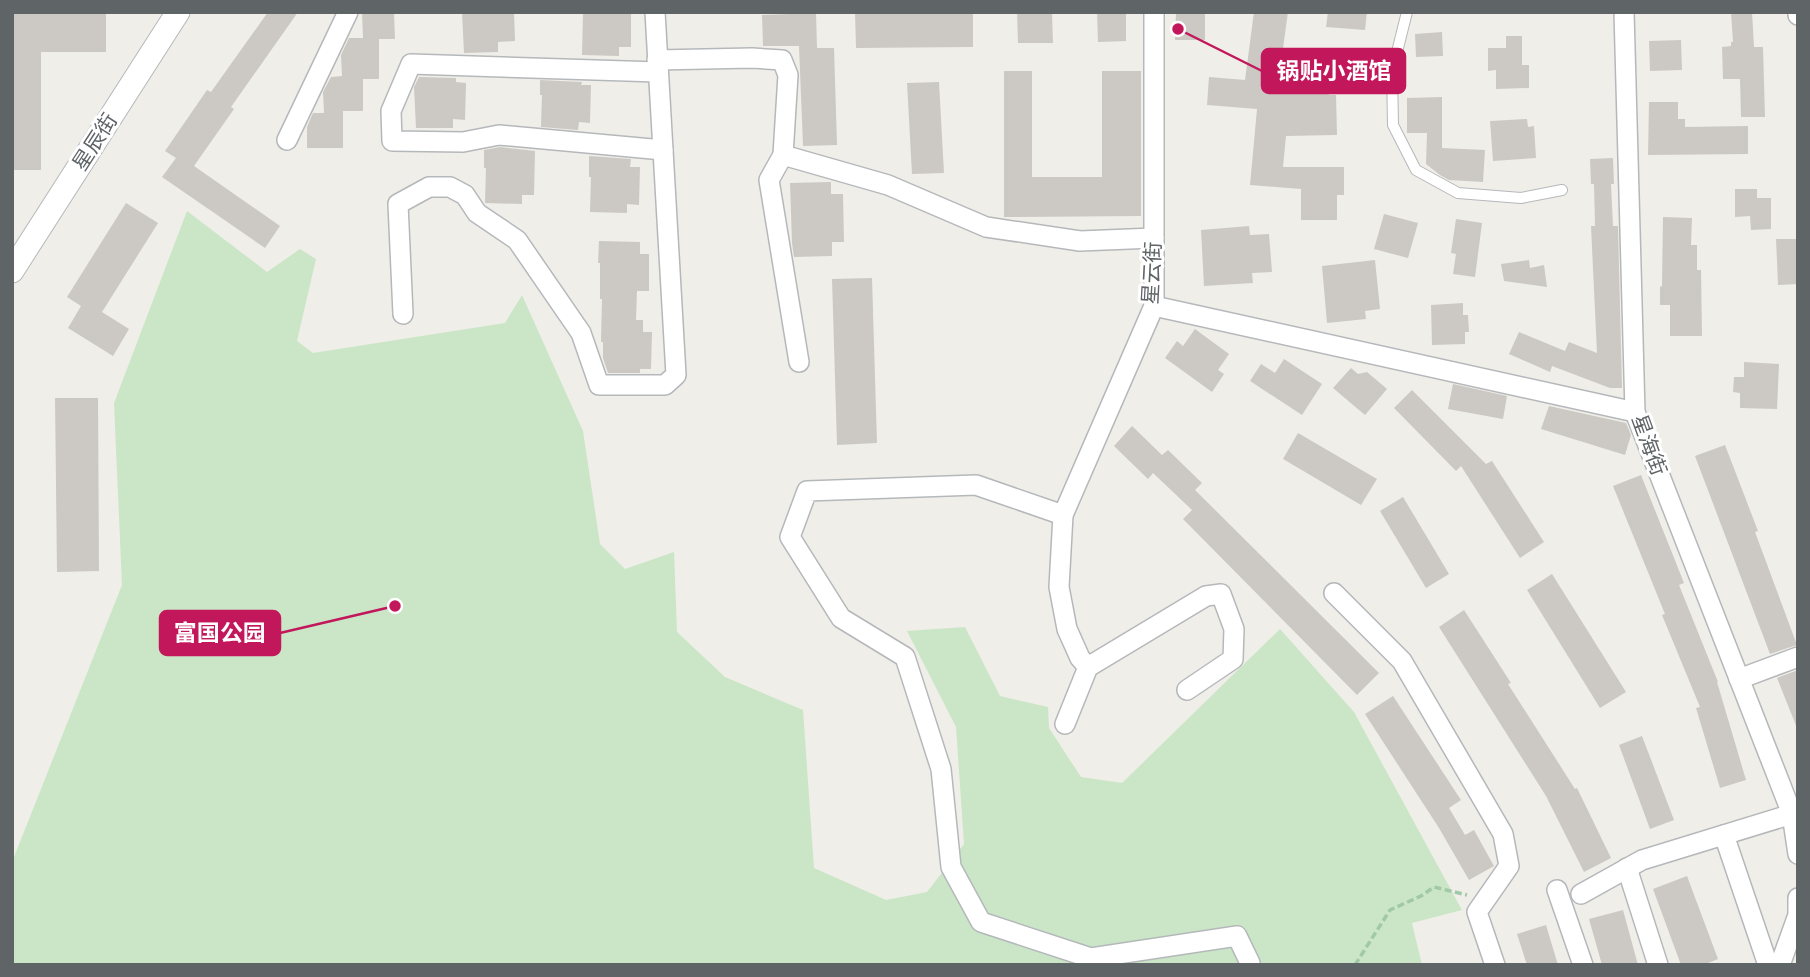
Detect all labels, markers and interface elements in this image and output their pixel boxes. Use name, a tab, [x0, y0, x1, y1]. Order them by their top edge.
callout: 锅贴小酒馆	[1262, 49, 1405, 93]
text: 锅贴小酒馆	[1277, 58, 1392, 85]
street label: 星辰街	[68, 109, 122, 175]
street label: 星云街	[1138, 241, 1166, 305]
street label: 星海街	[1627, 411, 1671, 479]
callout: 富国公园	[160, 611, 280, 655]
text: 富国公园	[174, 620, 266, 647]

